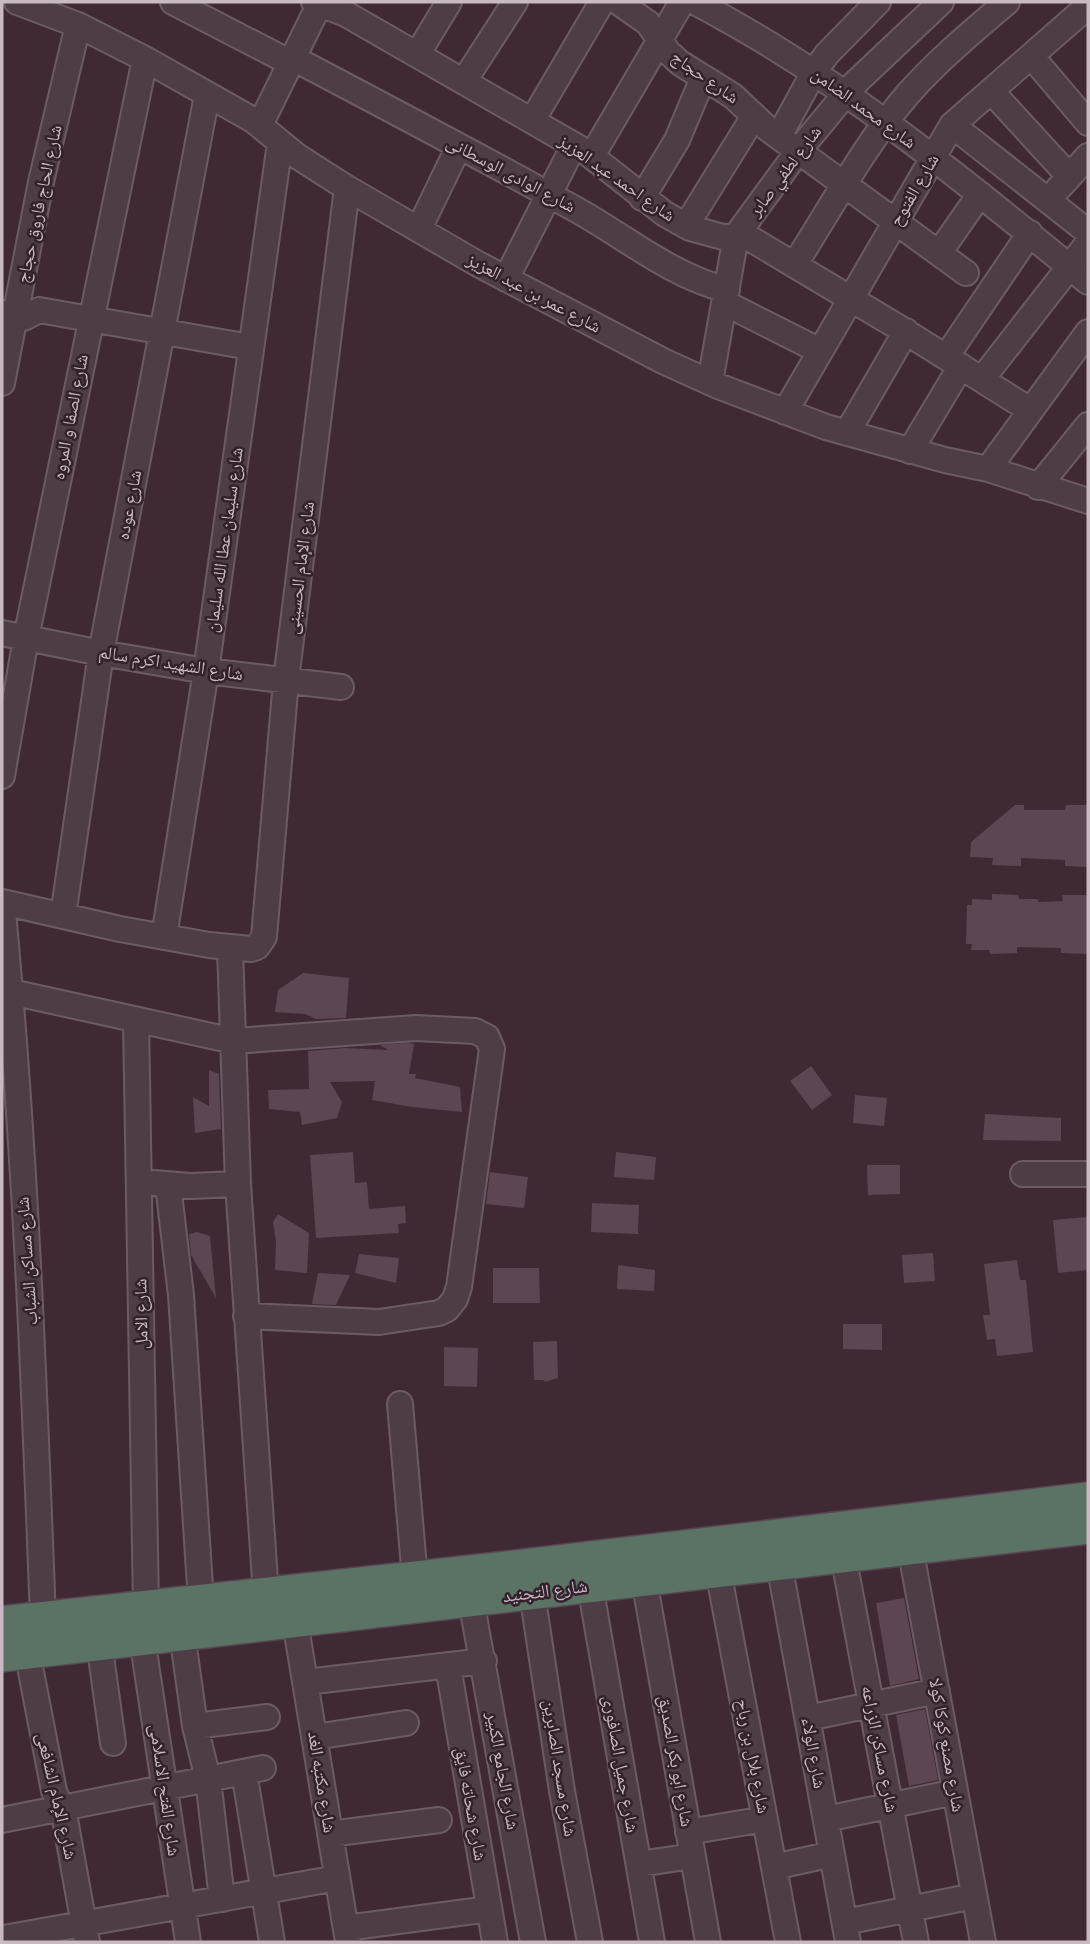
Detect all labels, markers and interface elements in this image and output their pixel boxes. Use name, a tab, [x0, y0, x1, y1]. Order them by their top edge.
street label: شارع حجاج	[666, 44, 744, 109]
street label: شارع محمد الضامن	[807, 61, 922, 154]
street label: شارع لطفي صابر	[742, 120, 829, 224]
street label: شارع الحاج فاروق حجاج	[10, 122, 67, 285]
street label: شارع احمد عبد العزيز	[553, 127, 681, 227]
street label: شارع الوادى الوسطانى	[442, 129, 580, 218]
street label: شارع الفتوح	[883, 149, 944, 231]
street label: شارع عمر بن عبد العزيز	[462, 246, 606, 339]
street label: شارع الصفا و المروه	[45, 352, 94, 482]
street label: شارع سليمان عطا الله سليمان	[198, 446, 249, 634]
street label: شارع عوده	[109, 468, 148, 542]
street label: شارع الإمام الحسينى	[279, 500, 320, 636]
street label: شارع الشهيد اكرم سالم	[97, 639, 245, 686]
street label: شارع مساكن الشباب	[10, 1196, 43, 1326]
street label: شارع الامل	[127, 1278, 154, 1350]
street label: شارع التجنيد	[501, 1573, 589, 1608]
street label: شارع مصنع كوكا كولا	[923, 1676, 972, 1814]
street label: شارع مساكن الزراعه	[856, 1683, 905, 1815]
street label: شارع جميل الصافورى	[597, 1693, 646, 1835]
street label: شارع ابو بكر الصديق	[653, 1693, 700, 1829]
street label: شارع بلال بن رباح	[730, 1696, 777, 1816]
street label: شارع مسجد الصابرين	[537, 1697, 584, 1838]
street label: شارع الجامع الكبير	[481, 1709, 526, 1832]
street label: شارع الولاء	[796, 1715, 833, 1791]
street label: شارع الفتح الاسلامى	[144, 1722, 187, 1858]
street label: شارع مكتبه الغد	[302, 1729, 343, 1835]
street label: شارع الإمام الشافعى	[31, 1730, 84, 1862]
street label: شارع شحاته فايق	[449, 1745, 494, 1863]

